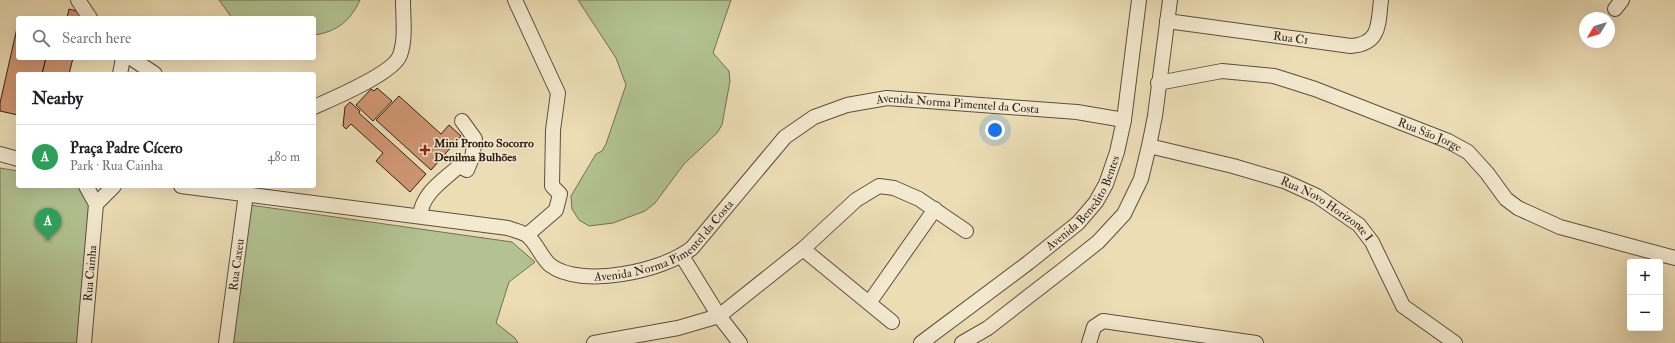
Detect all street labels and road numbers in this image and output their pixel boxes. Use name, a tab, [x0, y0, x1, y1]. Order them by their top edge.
street label: Rua C1	[1272, 28, 1309, 48]
street label: Avenida Norma Pimentel da Costa	[874, 90, 1041, 117]
street label: Rua São Jorge	[1396, 115, 1465, 155]
street label: Avenida Benedito Bentes	[1042, 153, 1123, 254]
street label: Rua Novo Horizonte I	[1278, 173, 1376, 244]
street label: Avenida Norma Pimentel da Costa	[593, 196, 737, 284]
street label: Rua Caxeu	[226, 238, 247, 292]
street label: Rua Cainha	[80, 243, 100, 302]

